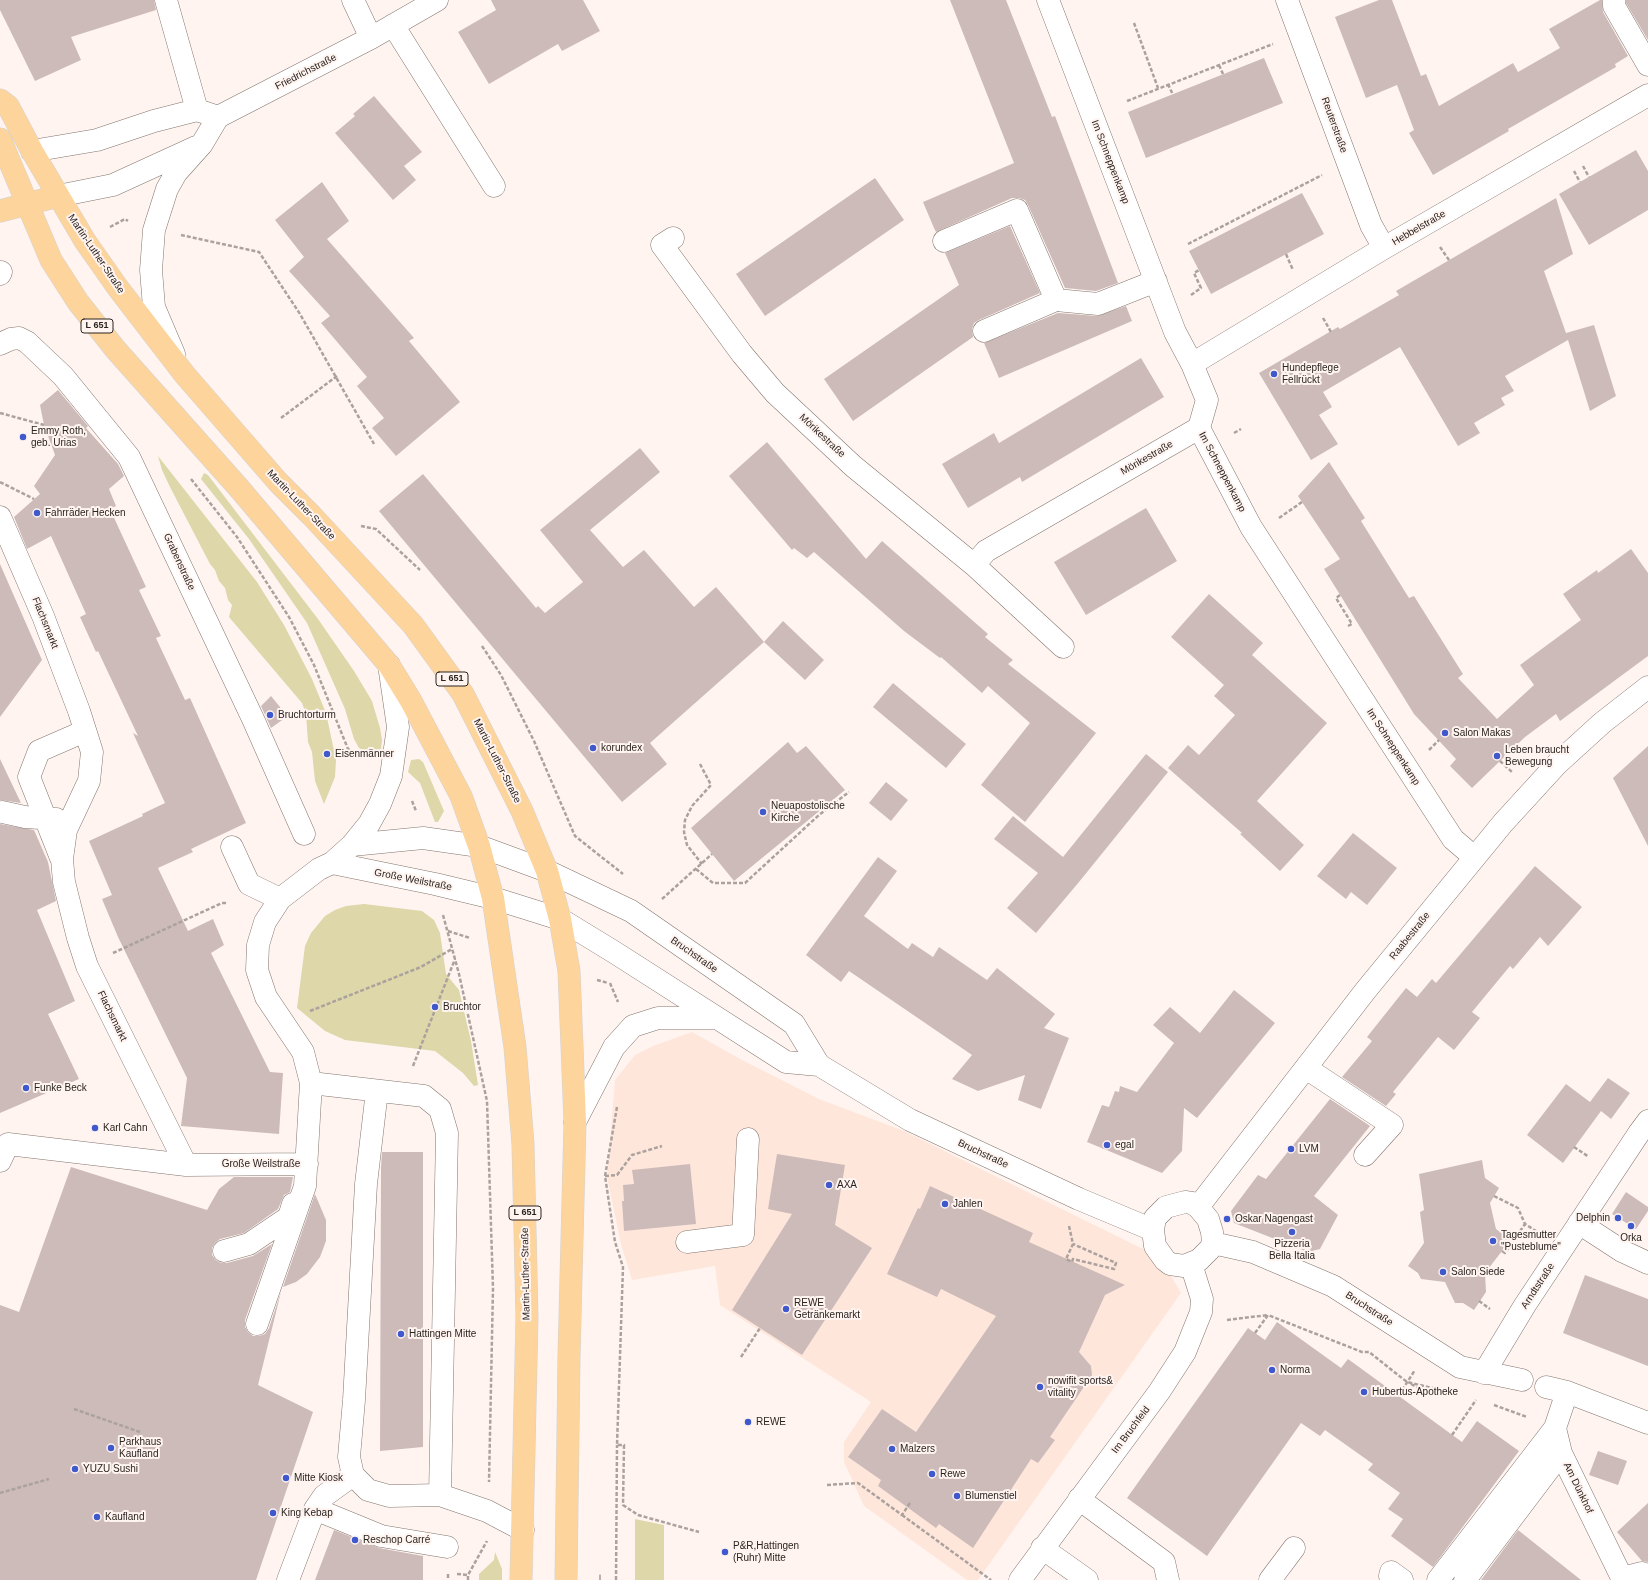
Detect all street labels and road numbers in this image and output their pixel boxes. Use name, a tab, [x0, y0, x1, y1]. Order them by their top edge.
street label: Friedrichstraße	[273, 51, 339, 93]
street label: Reuterstraße	[1318, 96, 1350, 154]
street label: Im Schneppenkamp	[1088, 118, 1132, 206]
street label: Hebbelstraße	[1390, 208, 1448, 248]
street label: Martin-Luther-Straße	[65, 212, 127, 296]
road number: L 651	[81, 319, 113, 333]
street label: Mörikestraße	[797, 412, 847, 460]
street label: Im Schneppenkamp	[1196, 430, 1248, 514]
street label: Mörikestraße	[1119, 438, 1175, 478]
street label: Martin-Luther-Straße	[264, 467, 338, 543]
street label: Grabenstraße	[161, 532, 197, 592]
street label: Flachsmarkt	[29, 596, 61, 650]
road number: L 651	[436, 672, 468, 686]
street label: Im Schneppenkamp	[1364, 706, 1422, 788]
street label: Martin-Luther-Straße	[471, 717, 523, 805]
street label: Große Weilstraße	[373, 867, 453, 893]
street label: Raabestraße	[1387, 910, 1433, 962]
street label: Bruchstraße	[668, 934, 720, 976]
street label: Flachsmarkt	[95, 989, 129, 1043]
street label: Bruchstraße	[956, 1137, 1010, 1171]
street label: Große Weilstraße	[222, 1158, 300, 1170]
road number: L 651	[509, 1206, 541, 1220]
street label: Martin-Luther-Straße	[519, 1227, 533, 1321]
street label: Arndtstraße	[1519, 1261, 1557, 1311]
street label: Bruchstraße	[1343, 1289, 1395, 1329]
street label: Im Bruchfeld	[1109, 1404, 1153, 1456]
street label: Am Dünkhof	[1561, 1461, 1595, 1515]

